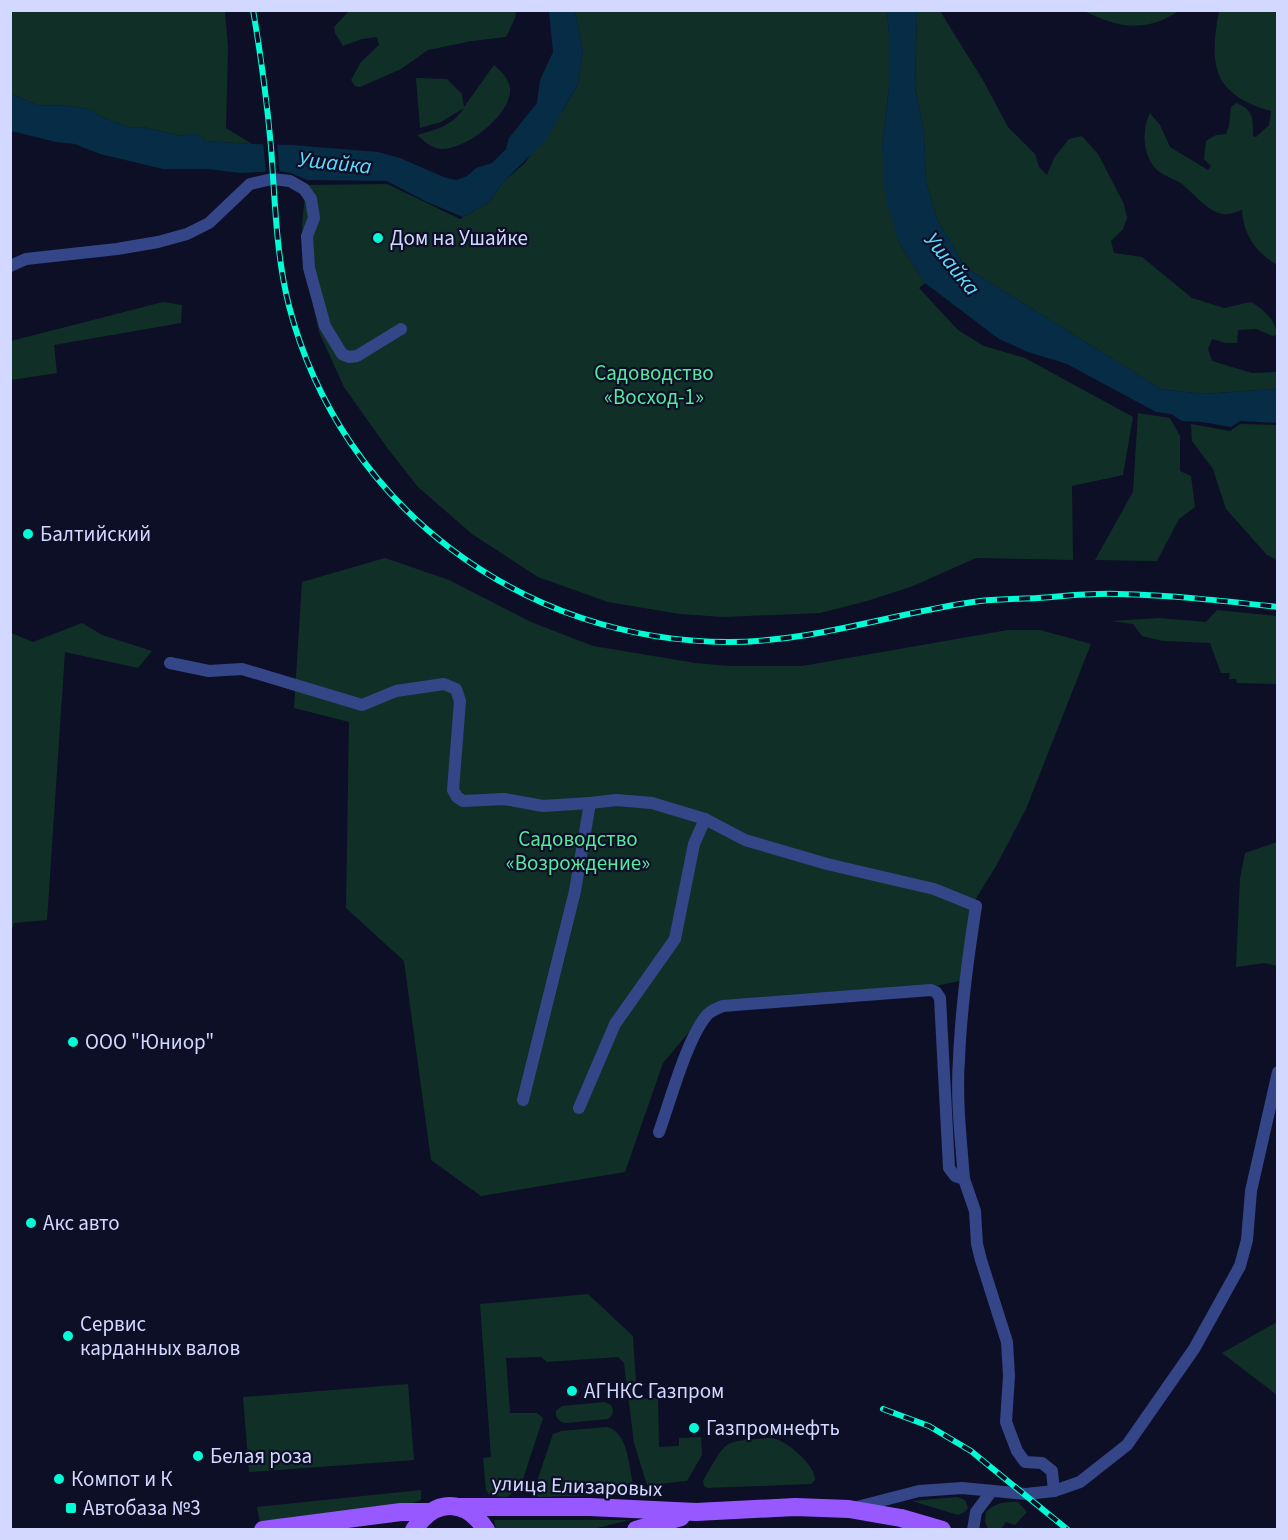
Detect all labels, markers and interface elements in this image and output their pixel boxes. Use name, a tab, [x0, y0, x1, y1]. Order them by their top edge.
water label: Ушайка	[297, 143, 373, 183]
place label: Дом на Ушайке	[390, 223, 528, 253]
water label: Ушайка	[916, 225, 988, 303]
marker: Дом на Ушайке	[371, 231, 385, 245]
park label: Садоводство «Восход-1»	[594, 358, 714, 412]
place label: Балтийский	[40, 519, 151, 549]
marker: Балтийский	[21, 527, 35, 541]
park label: Садоводство «Возрождение»	[506, 824, 650, 878]
place label: ООО "Юниор"	[85, 1027, 214, 1057]
marker: ООО "Юниор"	[66, 1035, 80, 1049]
place label: Акс авто	[43, 1208, 120, 1238]
marker: Акс авто	[24, 1216, 38, 1230]
place label: Сервис карданных валов	[80, 1309, 240, 1363]
marker: Сервис карданных валов	[61, 1329, 75, 1343]
place label: АГНКС Газпром	[584, 1376, 724, 1406]
marker: АГНКС Газпром	[565, 1384, 579, 1398]
place label: Газпромнефть	[706, 1413, 840, 1443]
marker: Газпромнефть	[687, 1421, 701, 1435]
place label: Белая роза	[210, 1441, 312, 1471]
marker: Белая роза	[191, 1449, 205, 1463]
place label: Компот и К	[71, 1464, 173, 1494]
street label: улица Елизаровых	[491, 1468, 663, 1504]
marker: Компот и К	[52, 1472, 66, 1486]
place label: Автобаза №3	[83, 1493, 201, 1523]
marker: Автобаза №3	[64, 1501, 78, 1515]

